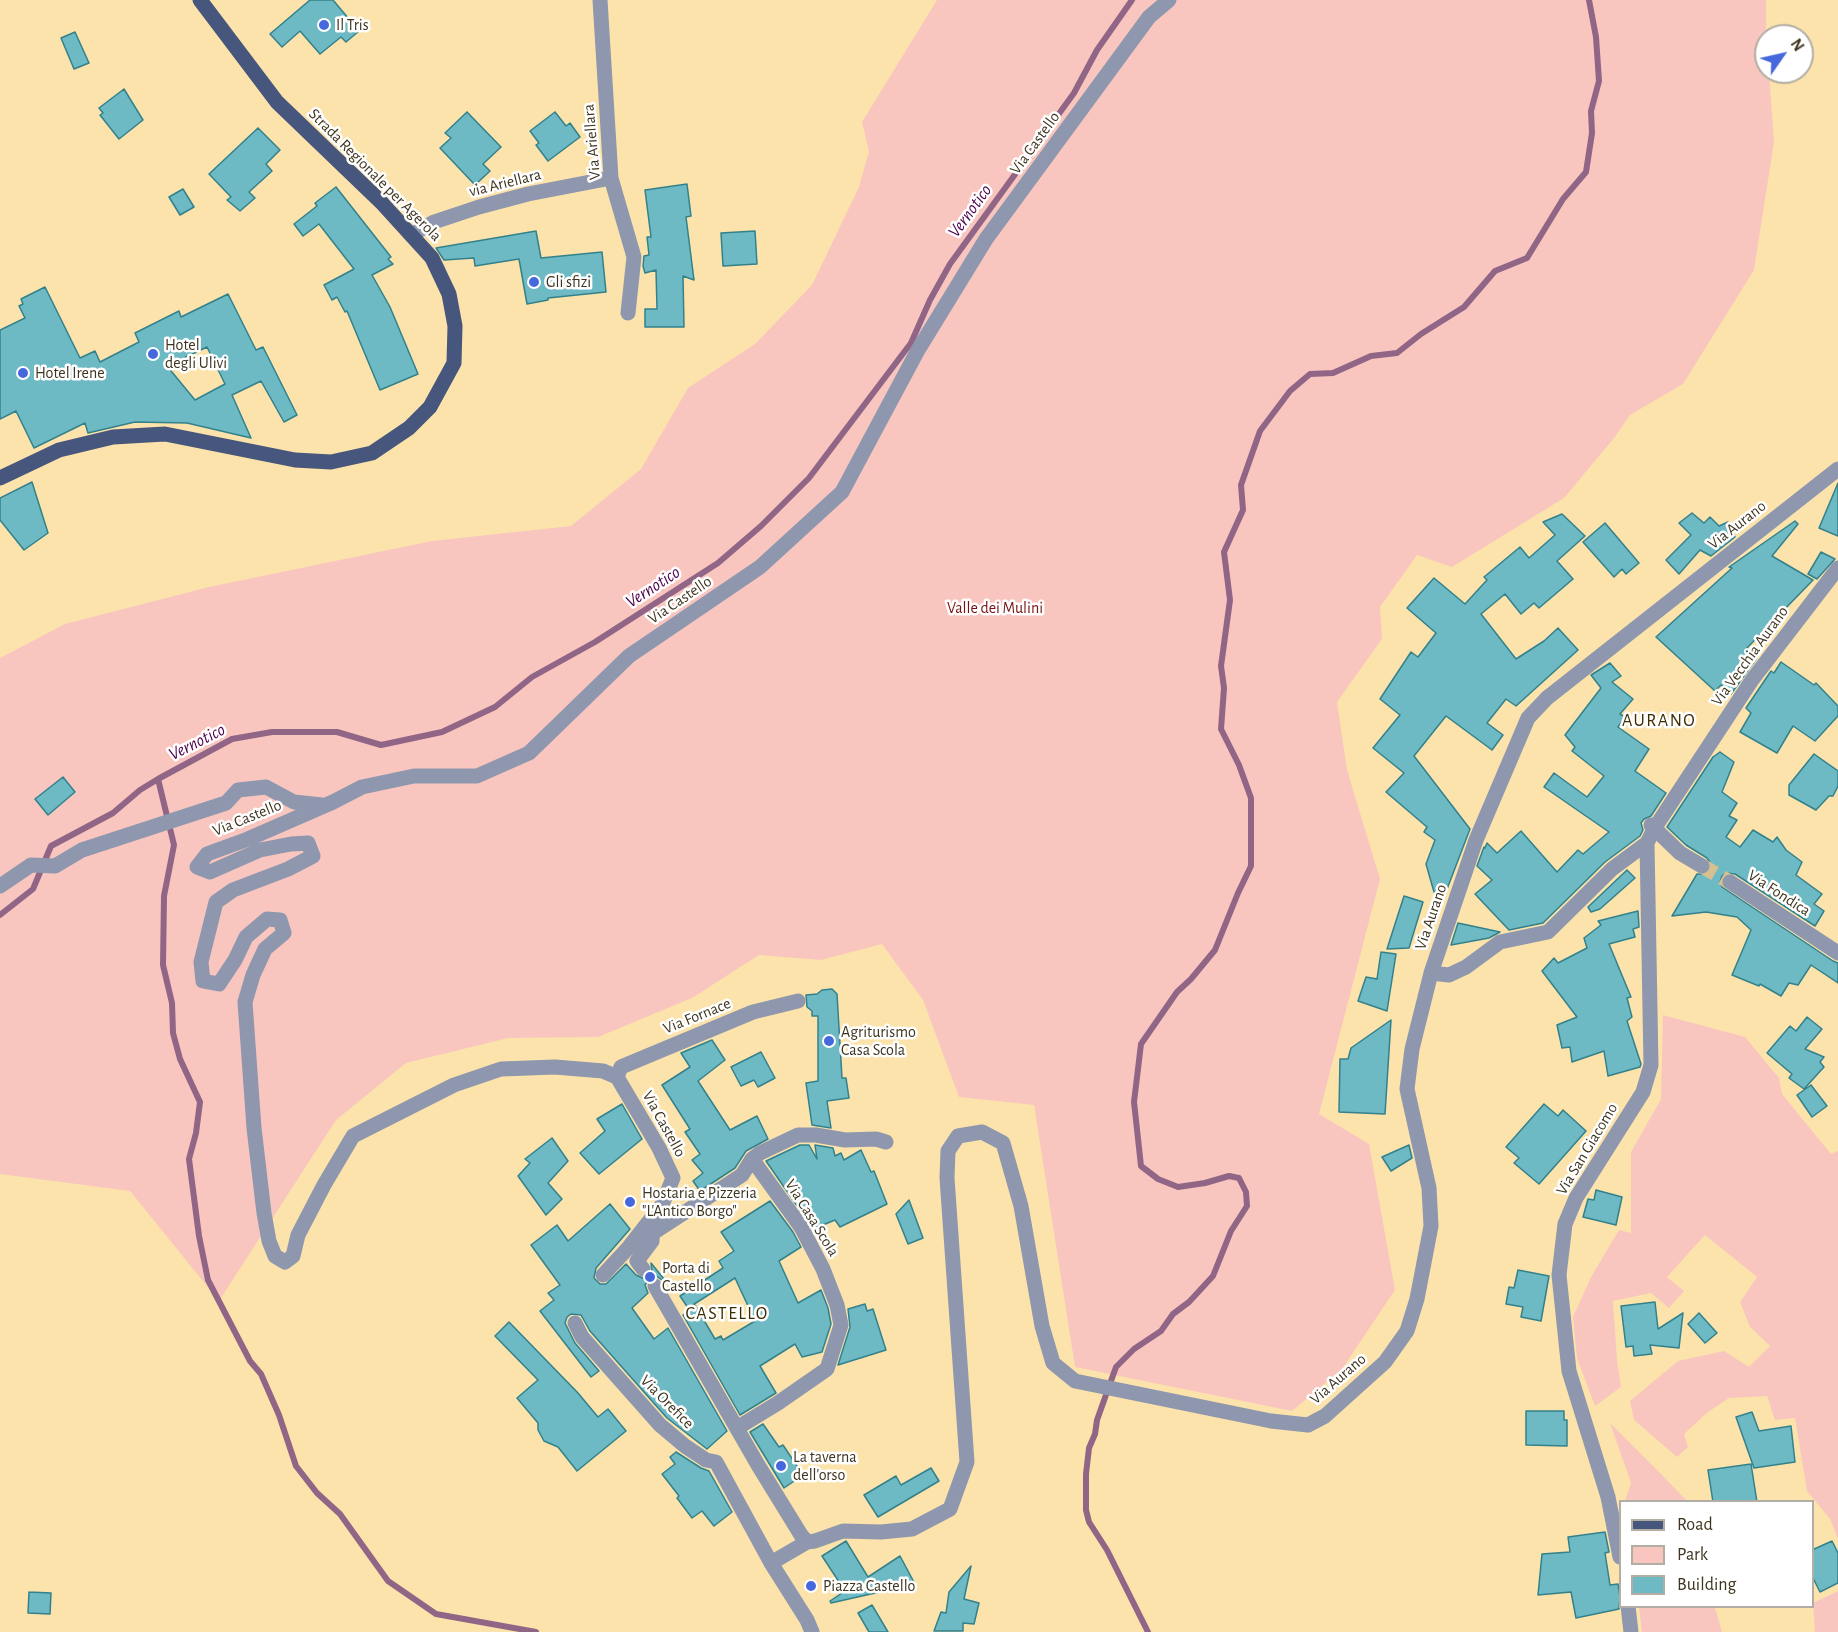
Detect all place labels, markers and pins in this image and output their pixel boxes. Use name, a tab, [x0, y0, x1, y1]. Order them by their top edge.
place label: Il Tris	[336, 15, 369, 35]
marker: Il Tris	[317, 18, 331, 32]
place label: Gli sfizi	[546, 272, 591, 292]
marker: Gli sfizi	[527, 275, 541, 289]
place label: Hotel degli Ulivi	[165, 335, 227, 373]
marker: Hotel degli Ulivi	[146, 347, 160, 361]
place label: Hotel Irene	[35, 363, 105, 383]
marker: Hotel Irene	[16, 366, 30, 380]
place label: Agriturismo Casa Scola	[841, 1022, 916, 1060]
marker: Agriturismo Casa Scola	[822, 1034, 836, 1048]
place label: Hostaria e Pizzeria "L'Antico Borgo"	[642, 1183, 757, 1221]
marker: Hostaria e Pizzeria "L'Antico Borgo"	[623, 1195, 637, 1209]
place label: Porta di Castello	[662, 1258, 712, 1296]
marker: Porta di Castello	[643, 1270, 657, 1284]
place label: La taverna dell'orso	[793, 1447, 857, 1485]
marker: La taverna dell'orso	[774, 1459, 788, 1473]
place label: Piazza Castello	[823, 1576, 915, 1596]
marker: Piazza Castello	[804, 1579, 818, 1593]

